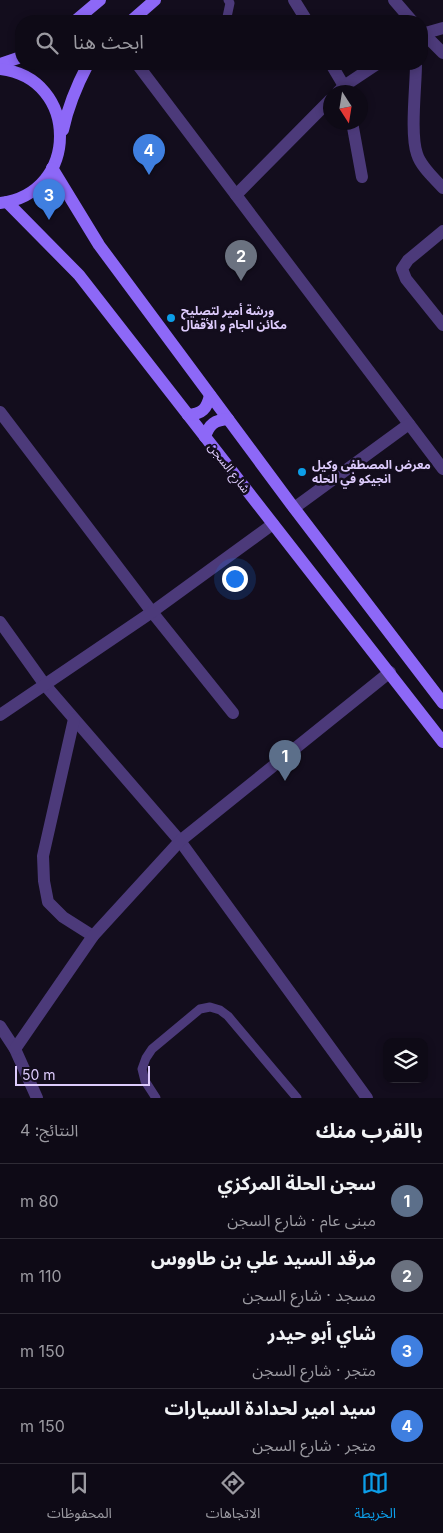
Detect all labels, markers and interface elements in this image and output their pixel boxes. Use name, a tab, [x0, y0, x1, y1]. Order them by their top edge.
search box	[15, 15, 428, 70]
icon: search	[33, 29, 61, 57]
text: ابحث هنا	[73, 31, 144, 54]
north arrow	[323, 85, 368, 130]
pin: 4	[133, 134, 165, 175]
pin: 3	[33, 179, 65, 220]
pin: 2	[225, 240, 257, 281]
place label: ورشة أمير لتصليح مكائن الجام و الأقفال	[181, 303, 287, 334]
marker: ورشة أمير لتصليح مكائن الجام و الأقفال	[165, 312, 177, 324]
street label: شارع السجن	[204, 440, 254, 497]
place label: معرض المصطفى وكيل انجيكو في الحله	[312, 457, 431, 489]
marker: معرض المصطفى وكيل انجيكو في الحله	[296, 466, 308, 478]
your location	[222, 566, 248, 592]
pin: 1	[269, 740, 301, 781]
map controls	[383, 1038, 428, 1083]
button: layers	[383, 1038, 428, 1083]
scale bar	[15, 1063, 150, 1086]
text: 50 m	[22, 1066, 56, 1083]
text: بالقرب منك	[316, 1118, 423, 1143]
text: النتائج: 4	[20, 1120, 78, 1140]
text: سجن الحلة المركزي	[218, 1172, 376, 1195]
text: 80 m	[20, 1191, 59, 1211]
text: 1	[404, 1191, 410, 1211]
text: مبنى عام · شارع السجن	[227, 1210, 376, 1230]
text: مرقد السيد علي بن طاووس	[151, 1247, 376, 1270]
text: 110 m	[20, 1266, 62, 1286]
text: 2	[402, 1266, 412, 1286]
text: مسجد · شارع السجن	[243, 1285, 376, 1305]
text: شاي أبو حيدر	[268, 1322, 376, 1345]
text: 150 m	[20, 1341, 65, 1361]
text: 3	[402, 1341, 412, 1361]
text: متجر · شارع السجن	[252, 1360, 376, 1380]
text: سيد امير لحدادة السيارات	[164, 1397, 376, 1420]
text: 150 m	[20, 1416, 65, 1436]
text: 4	[402, 1416, 412, 1436]
text: متجر · شارع السجن	[252, 1435, 376, 1455]
tab: المحفوظات	[47, 1469, 112, 1528]
tab: الاتجاهات	[206, 1469, 260, 1528]
tab: الخريطة	[354, 1469, 396, 1528]

